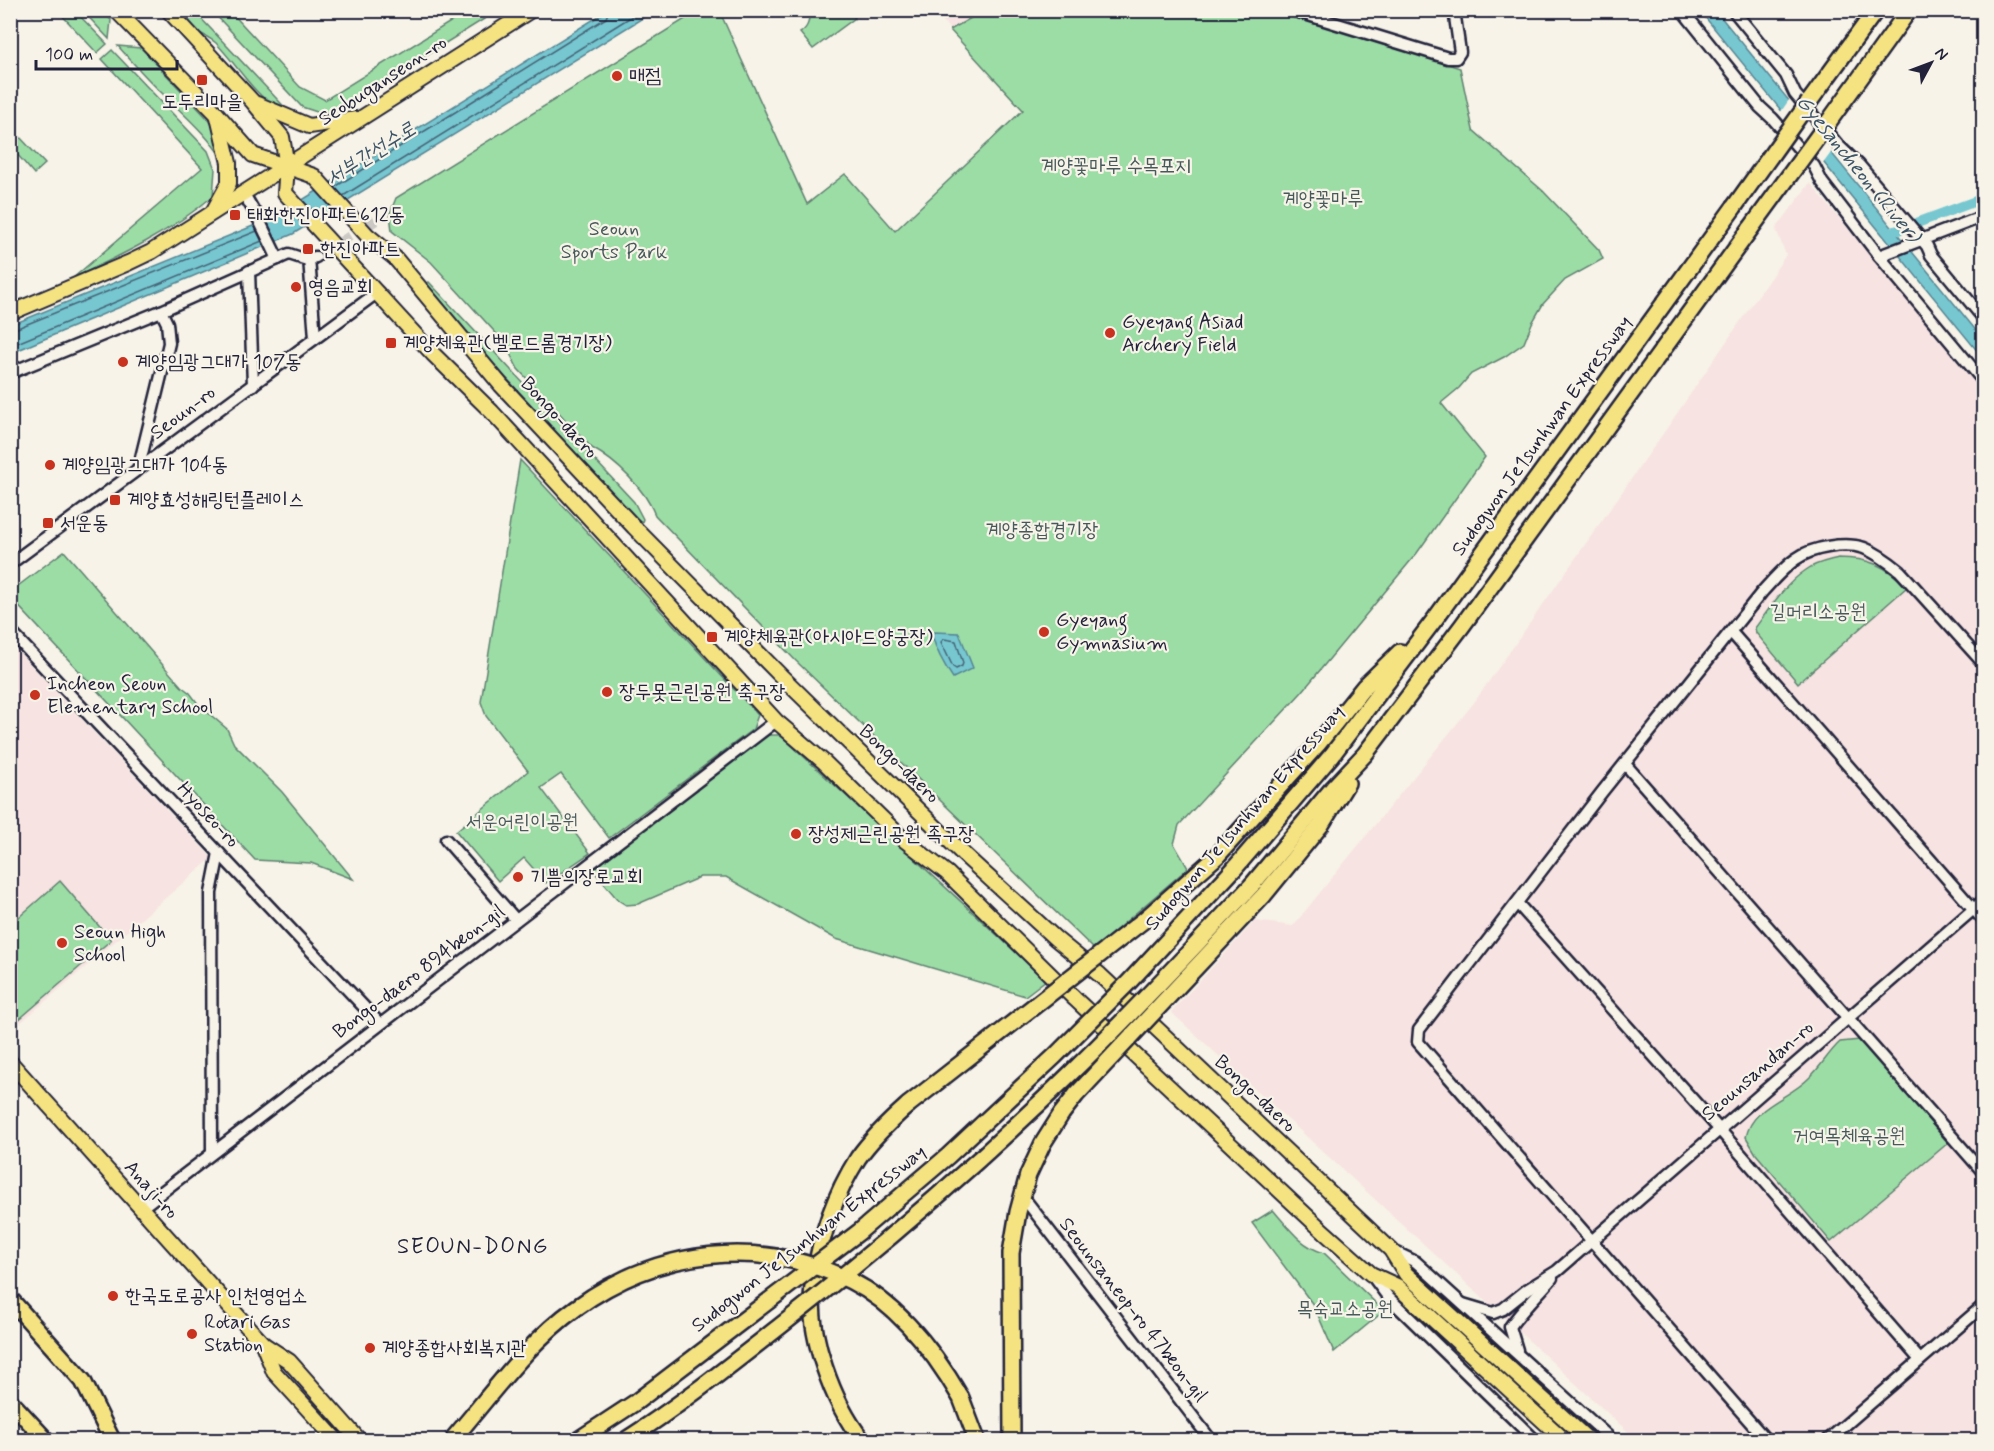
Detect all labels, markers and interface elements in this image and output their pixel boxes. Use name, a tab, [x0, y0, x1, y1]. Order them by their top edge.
street label: Seobuganseon-ro	[313, 29, 453, 134]
scale bar	[36, 33, 177, 71]
north arrow	[1901, 33, 1961, 93]
text: 100 m	[45, 43, 93, 67]
text: N	[1930, 43, 1953, 65]
place label: 매점	[629, 63, 661, 90]
marker: 매점	[610, 69, 624, 83]
marker: 도두리마을	[195, 73, 209, 87]
place label: 도두리마을	[162, 89, 242, 116]
water label: Gyesancheon (River)	[1790, 89, 1928, 251]
water label: 서부간선수로	[321, 115, 421, 193]
park label: 계양꽃마루 수목포지	[1041, 153, 1191, 180]
park label: 계양꽃마루	[1283, 186, 1363, 213]
place label: 태화한진아파트612동	[247, 202, 405, 229]
marker: 태화한진아파트612동	[228, 208, 242, 222]
park label: Seoun Sports Park	[561, 216, 667, 266]
place label: 한진아파트	[320, 236, 400, 263]
marker: 한진아파트	[301, 242, 315, 256]
place label: 영음교회	[308, 274, 372, 301]
marker: 영음교회	[289, 280, 303, 294]
place label: Gyeyang Asiad Archery Field	[1122, 309, 1243, 359]
street label: Sudogwon Je1sunhwan Expressway	[1446, 310, 1639, 562]
marker: Gyeyang Asiad Archery Field	[1103, 326, 1117, 340]
place label: 계양체육관(벨로드롬경기장)	[403, 330, 612, 357]
marker: 계양체육관(벨로드롬경기장)	[384, 336, 398, 350]
place label: 계양임광그대가 107동	[135, 349, 301, 376]
marker: 계양임광그대가 107동	[116, 355, 130, 369]
street label: Bongo-daero	[513, 371, 604, 466]
street label: Seoun-ro	[145, 379, 221, 446]
place label: 계양임광그대가 104동	[62, 452, 228, 479]
marker: 계양임광그대가 104동	[43, 458, 57, 472]
place label: 계양효성해링턴플레이스	[127, 487, 304, 514]
marker: 계양효성해링턴플레이스	[108, 493, 122, 507]
place label: 서운동	[60, 510, 108, 537]
marker: 서운동	[41, 516, 55, 530]
park label: 계양종합경기장	[986, 517, 1098, 544]
park label: 길머리소공원	[1770, 599, 1866, 626]
place label: Gyeyang Gymnasium	[1056, 607, 1168, 657]
place label: 계양체육관(아시아드양궁장)	[724, 624, 933, 651]
marker: Gyeyang Gymnasium	[1037, 625, 1051, 639]
marker: 계양체육관(아시아드양궁장)	[705, 630, 719, 644]
place label: Incheon Seoun Elementary School	[47, 671, 213, 721]
place label: 장두못근린공원 축구장	[619, 679, 785, 706]
marker: 장두못근린공원 축구장	[600, 685, 614, 699]
marker: Incheon Seoun Elementary School	[28, 688, 42, 702]
street label: Sudogwon Je1sunhwan Expressway	[1139, 699, 1351, 937]
street label: Bongo-daero	[852, 718, 945, 810]
street label: Hyoseo-ro	[170, 776, 246, 854]
park label: 서운어린이공원	[466, 809, 578, 836]
place label: 장성제근린공원 족구장	[808, 821, 974, 848]
marker: 장성제근린공원 족구장	[789, 827, 803, 841]
place label: 기쁨의장로교회	[530, 864, 643, 891]
marker: 기쁨의장로교회	[511, 870, 525, 884]
street label: Bongo-daero 894beon-gil	[328, 898, 511, 1046]
place label: Seoun High School	[74, 919, 166, 969]
marker: Seoun High School	[55, 936, 69, 950]
street label: Seounsandan-ro	[1696, 1015, 1820, 1127]
street label: Bongo-daero	[1207, 1049, 1302, 1140]
park label: 거여목체육공원	[1793, 1123, 1905, 1150]
street label: Sudogwon Je1sunhwan Expressway	[686, 1139, 933, 1340]
street label: Anaji-ro	[117, 1155, 185, 1225]
street label: Seounsaneop-ro 47beon-gil	[1052, 1212, 1214, 1408]
district label: SEOUN-DONG	[397, 1233, 549, 1261]
place label: 한국도로공사 인천영업소	[125, 1283, 307, 1310]
marker: 한국도로공사 인천영업소	[106, 1289, 120, 1303]
park label: 목숙교소공원	[1297, 1296, 1393, 1323]
place label: Rotari Gas Station	[204, 1309, 291, 1359]
marker: Rotari Gas Station	[185, 1327, 199, 1341]
place label: 계양종합사회복지관	[382, 1335, 527, 1362]
marker: 계양종합사회복지관	[363, 1341, 377, 1355]

